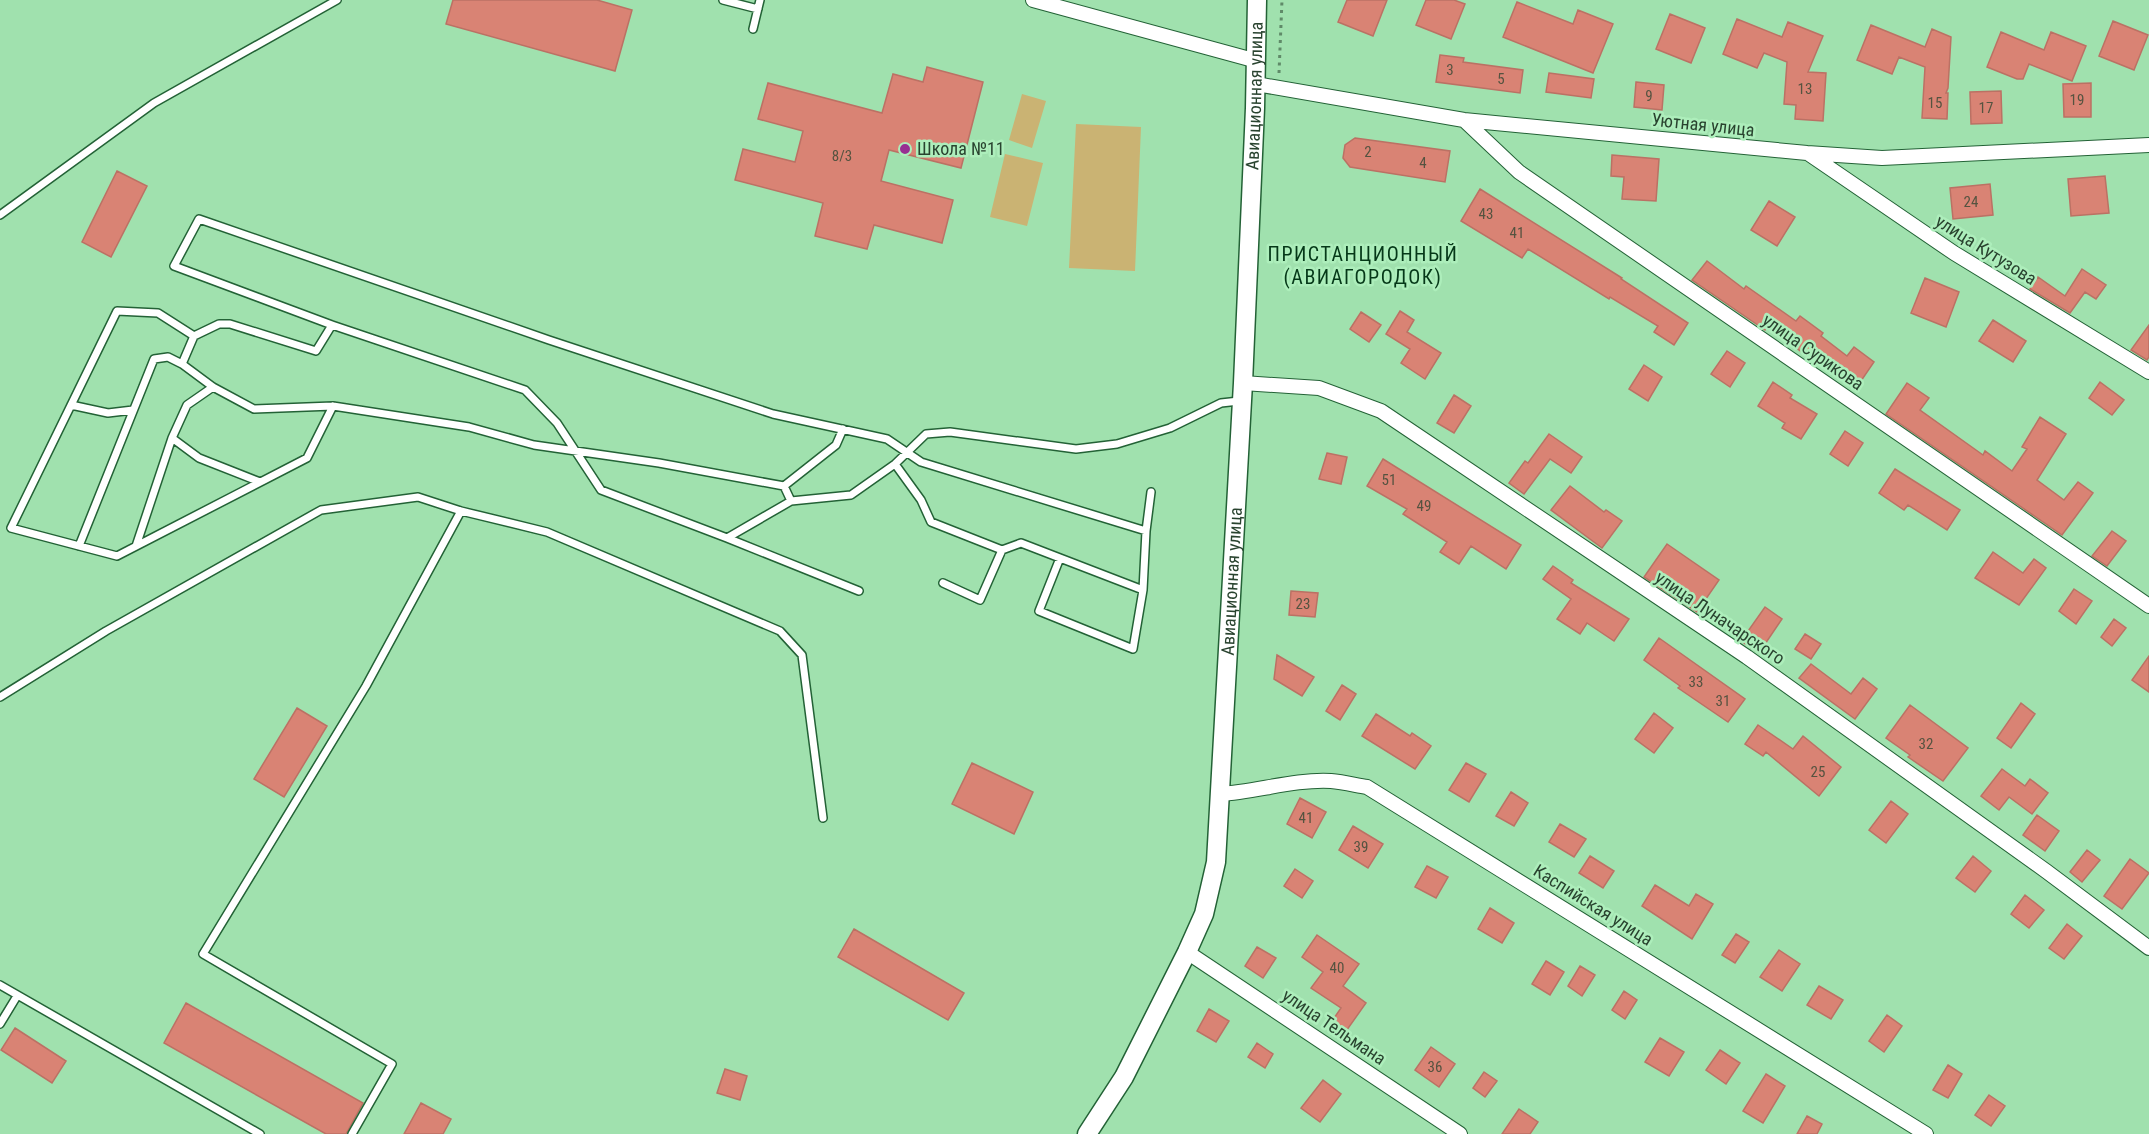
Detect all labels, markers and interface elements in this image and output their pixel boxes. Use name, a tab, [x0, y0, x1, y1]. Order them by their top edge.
street label: Авиационная улица	[1241, 22, 1267, 170]
house number: 3	[1446, 61, 1454, 79]
house number: 5	[1497, 70, 1505, 88]
house number: 13	[1798, 80, 1812, 98]
house number: 9	[1645, 87, 1653, 105]
house number: 19	[2070, 91, 2084, 109]
house number: 15	[1928, 94, 1942, 112]
house number: 17	[1979, 99, 1993, 117]
street label: Уютная улица	[1650, 109, 1756, 140]
place label: Школа №11	[917, 138, 1005, 159]
marker: Школа №11	[898, 142, 912, 156]
house number: 2	[1364, 143, 1372, 161]
house number: 8/3	[832, 147, 852, 165]
house number: 4	[1419, 154, 1427, 172]
house number: 24	[1964, 193, 1978, 211]
house number: 43	[1479, 205, 1493, 223]
street label: улица Кутузова	[1932, 210, 2041, 289]
house number: 41	[1510, 224, 1524, 242]
district label: ПРИСТАНЦИОННЫЙ (АВИАГОРОДОК)	[1267, 242, 1459, 289]
street label: улица Сурикова	[1759, 309, 1868, 394]
house number: 51	[1382, 471, 1396, 489]
house number: 49	[1417, 497, 1431, 515]
street label: Авиационная улица	[1217, 507, 1246, 656]
street label: улица Луначарского	[1652, 567, 1789, 669]
house number: 23	[1296, 595, 1310, 613]
house number: 33	[1689, 673, 1703, 691]
house number: 31	[1716, 692, 1730, 710]
house number: 32	[1919, 735, 1933, 753]
house number: 25	[1811, 763, 1825, 781]
house number: 41	[1299, 809, 1313, 827]
house number: 39	[1354, 838, 1368, 856]
street label: Каспийская улица	[1530, 860, 1657, 950]
house number: 40	[1330, 959, 1344, 977]
street label: улица Тельмана	[1279, 984, 1390, 1069]
house number: 36	[1428, 1058, 1442, 1076]

